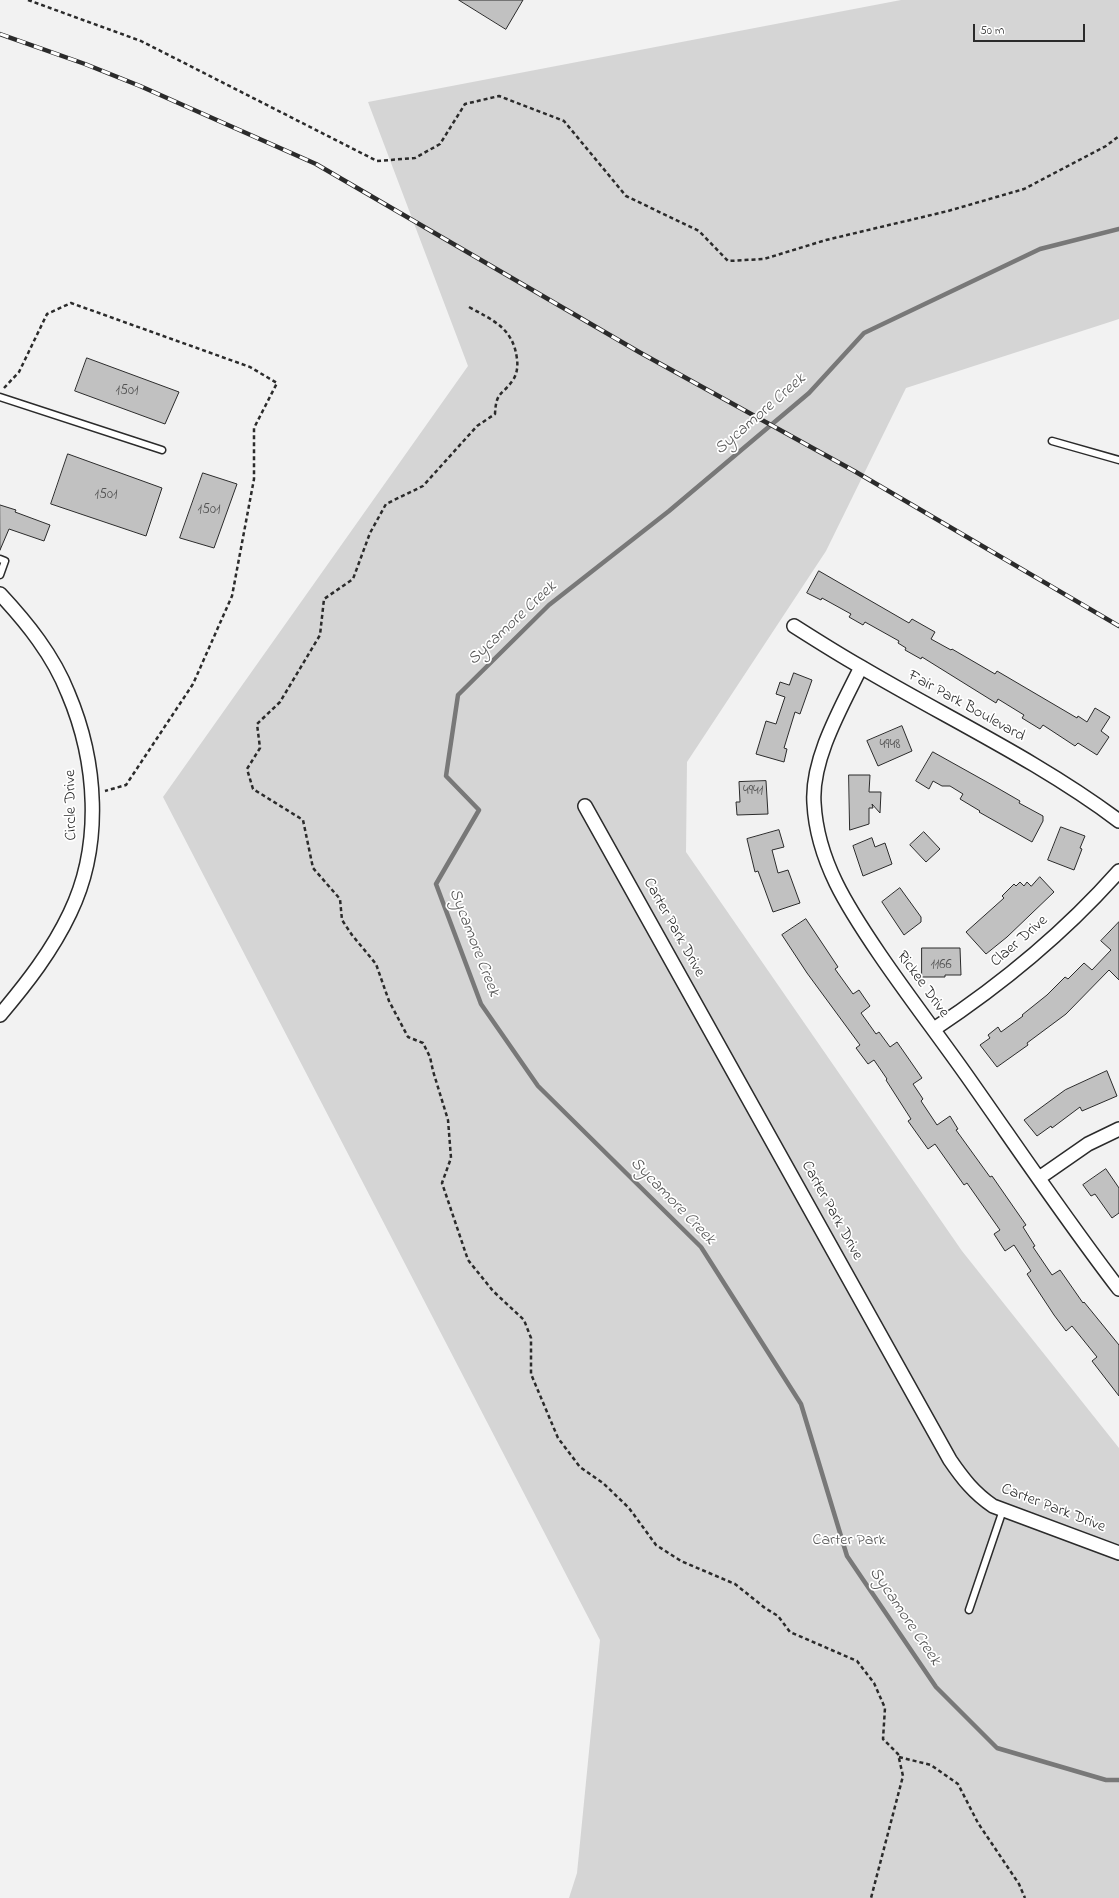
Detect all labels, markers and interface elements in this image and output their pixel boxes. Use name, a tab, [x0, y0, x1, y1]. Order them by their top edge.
scale bar	[975, 16, 1087, 42]
text: 50 m	[980, 22, 1004, 40]
water label: Sycamore Creek	[711, 370, 811, 460]
house number: 1501	[116, 384, 138, 400]
house number: 1501	[95, 488, 117, 504]
house number: 1501	[198, 503, 220, 519]
water label: Sycamore Creek	[464, 578, 562, 670]
street label: Fair Park Boulevard	[904, 667, 1028, 747]
house number: 4948	[880, 738, 900, 754]
street label: Circle Drive	[62, 769, 82, 841]
house number: 4941	[743, 784, 763, 800]
street label: Carter Park Drive	[638, 875, 708, 981]
water label: Sycamore Creek	[443, 886, 503, 1000]
street label: Claer Drive	[987, 912, 1053, 972]
street label: Rickee Drive	[891, 948, 953, 1022]
house number: 1166	[930, 958, 952, 974]
water label: Sycamore Creek	[625, 1154, 719, 1250]
street label: Carter Park Drive	[796, 1158, 866, 1264]
street label: Carter Park Drive	[998, 1480, 1108, 1538]
park label: Carter Park	[813, 1531, 885, 1551]
water label: Sycamore Creek	[864, 1564, 944, 1670]

